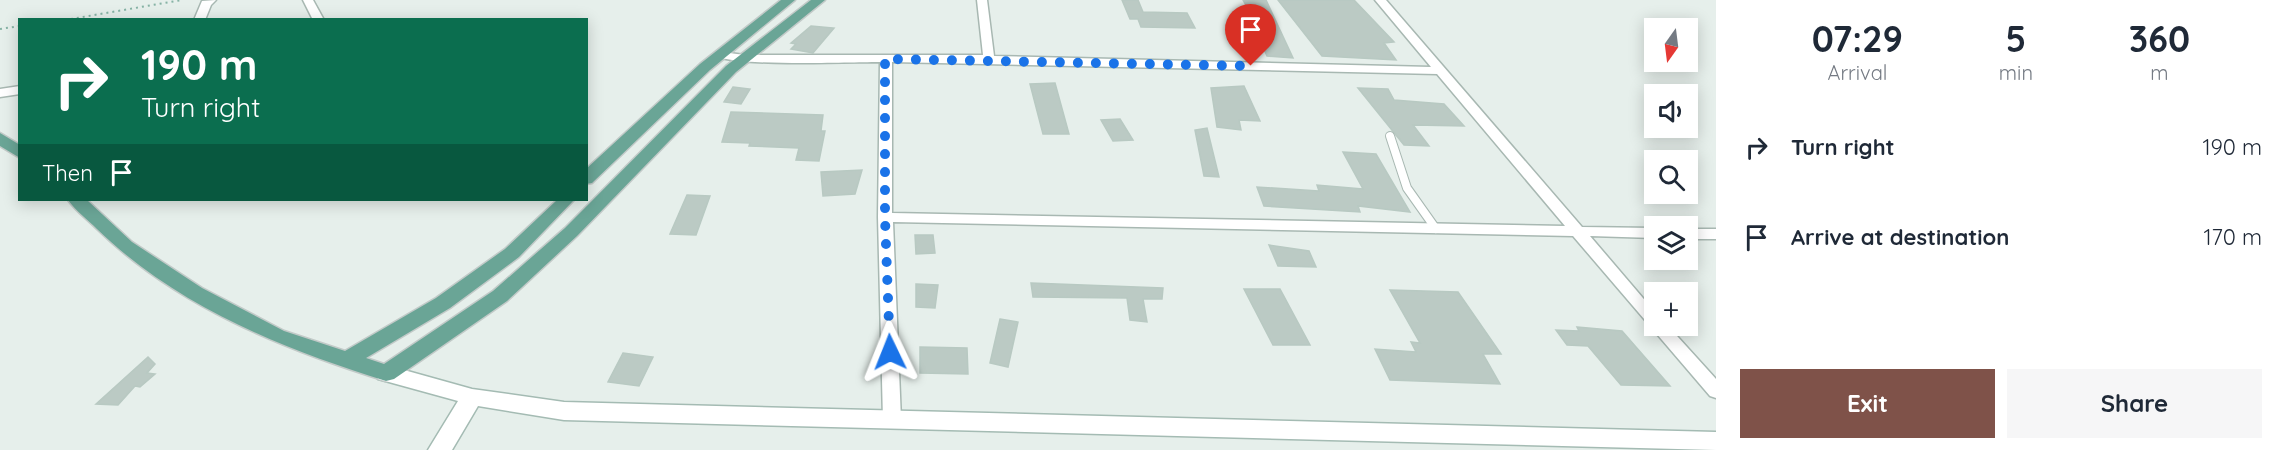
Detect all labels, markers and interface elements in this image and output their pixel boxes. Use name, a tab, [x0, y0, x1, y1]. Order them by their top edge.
pin	[1225, 4, 1276, 66]
icon: arrive	[1234, 13, 1267, 46]
text: 07:29	[1812, 16, 1903, 61]
text: 5	[2006, 16, 2026, 61]
text: 360	[2129, 16, 2190, 61]
north arrow	[1644, 18, 1698, 72]
map controls	[1644, 18, 1698, 336]
text: 190 m	[141, 38, 257, 91]
icon: right	[42, 42, 120, 120]
text: Arrival	[1827, 60, 1887, 85]
text: min	[1999, 60, 2033, 85]
text: m	[2150, 60, 2169, 85]
button: sound	[1644, 84, 1698, 138]
text: Turn right	[141, 90, 260, 124]
icon: right	[1740, 131, 1773, 164]
text: Turn right	[1791, 133, 1895, 161]
text: 190 m	[2202, 133, 2262, 161]
button: search	[1644, 150, 1698, 204]
icon: arrive	[105, 156, 138, 189]
text: Then	[42, 159, 93, 187]
button: layers	[1644, 216, 1698, 270]
icon: arrive	[1740, 221, 1773, 254]
text: Arrive at destination	[1791, 223, 2009, 251]
text: 170 m	[2203, 223, 2262, 251]
button: +	[1644, 282, 1698, 336]
position arrow	[858, 320, 922, 384]
button: Exit	[1740, 369, 1995, 438]
button: Share	[2007, 369, 2262, 438]

